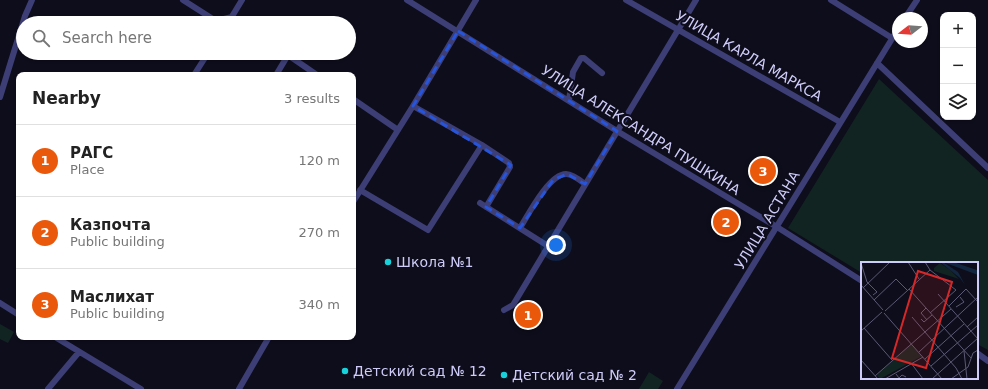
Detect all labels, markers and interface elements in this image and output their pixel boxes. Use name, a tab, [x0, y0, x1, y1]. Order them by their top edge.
street label: УЛИЦА КАРЛА МАРКСА	[673, 7, 825, 105]
north arrow	[892, 12, 928, 48]
map controls	[940, 12, 976, 120]
button: +	[940, 12, 976, 48]
search box	[16, 16, 356, 60]
icon: search	[30, 27, 52, 49]
text: Search here	[62, 29, 152, 47]
button: −	[940, 48, 976, 84]
street label: УЛИЦА АЛЕКСАНДРА ПУШКИНА	[539, 62, 744, 198]
button: layers	[940, 84, 976, 120]
text: Nearby	[32, 88, 101, 108]
text: 3 results	[284, 91, 340, 106]
text: РАГС	[70, 144, 113, 162]
text: 1	[40, 153, 50, 168]
text: 120 m	[298, 153, 340, 168]
pin: 3	[750, 156, 776, 186]
text: Place	[70, 162, 105, 177]
street label: УЛИЦА АСТАНА	[731, 168, 803, 272]
pin: 2	[713, 207, 739, 237]
text: Казпочта	[70, 216, 151, 234]
text: 2	[40, 225, 50, 240]
text: 270 m	[298, 225, 340, 240]
text: Public building	[70, 234, 165, 249]
your location	[546, 235, 566, 255]
place label: Школа №1	[396, 254, 473, 270]
marker: Школа №1	[383, 257, 393, 267]
inset map	[861, 262, 978, 379]
text: Маслихат	[70, 288, 154, 306]
text: 3	[40, 297, 50, 312]
text: 340 m	[298, 297, 340, 312]
pin: 1	[515, 300, 541, 330]
text: Public building	[70, 306, 165, 321]
place label: Детский сад № 12	[353, 363, 487, 379]
marker: Детский сад № 12	[340, 366, 350, 376]
place label: Детский сад № 2	[512, 367, 637, 383]
marker: Детский сад № 2	[499, 370, 509, 380]

